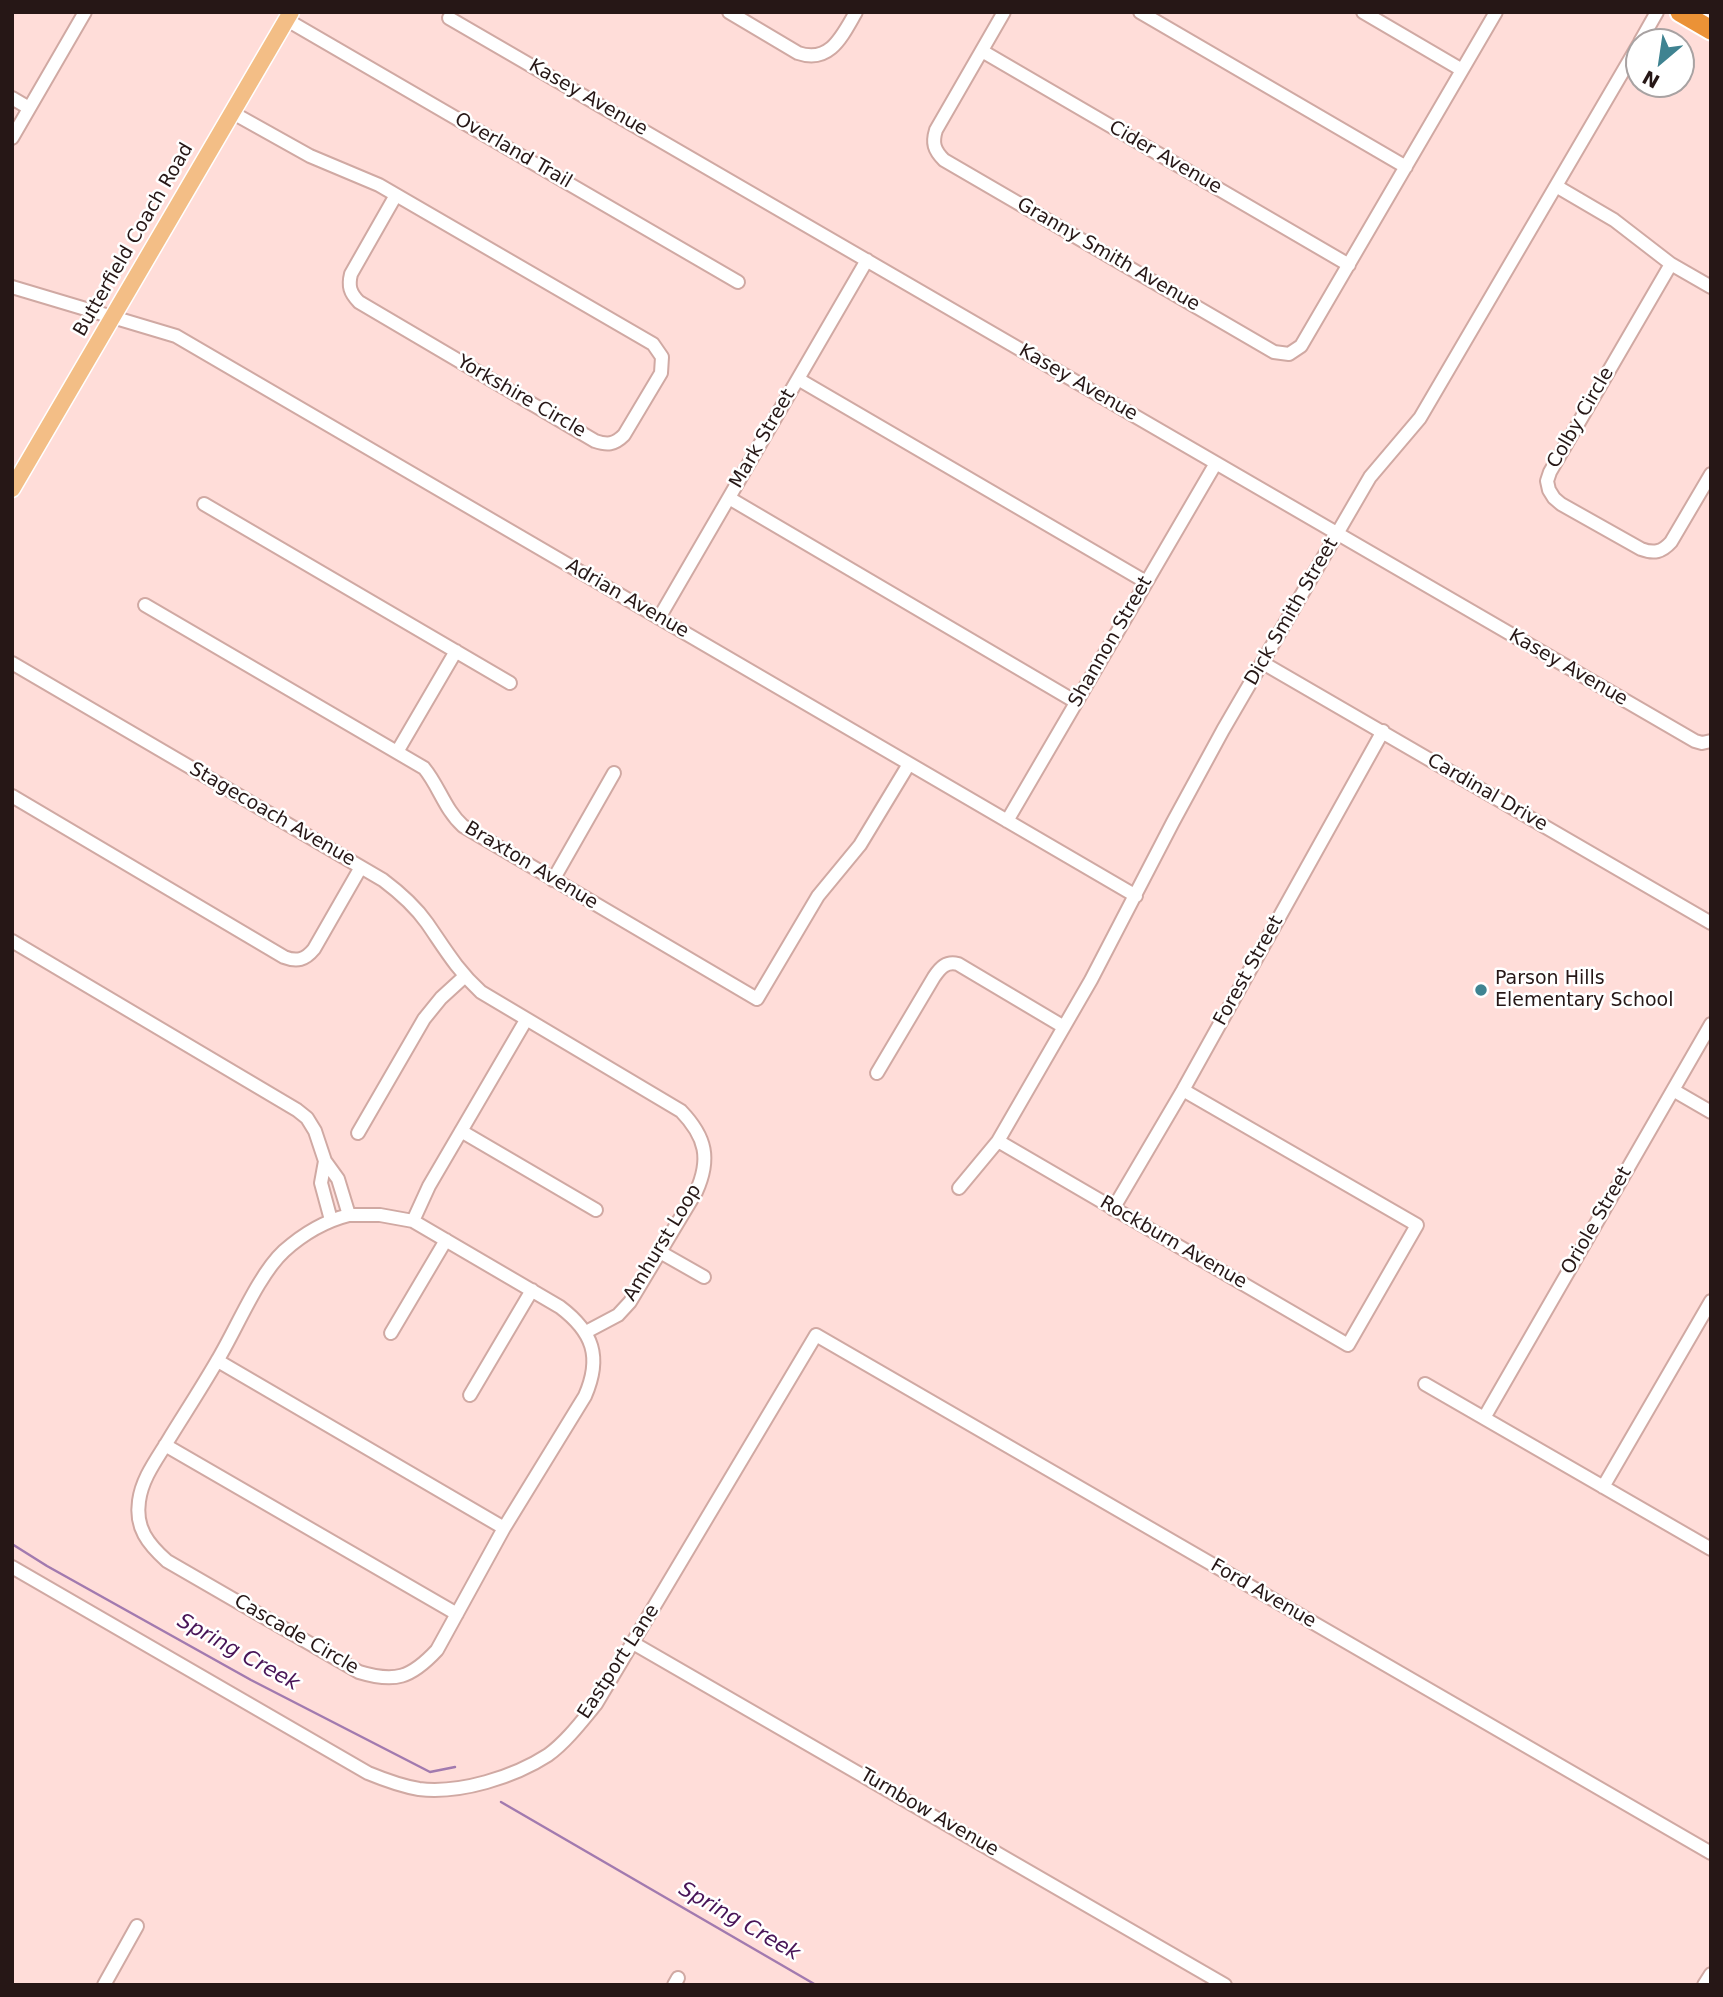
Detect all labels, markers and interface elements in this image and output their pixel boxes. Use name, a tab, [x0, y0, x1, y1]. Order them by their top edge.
north arrow	[1625, 28, 1695, 98]
street label: Kasey Avenue	[525, 55, 651, 141]
text: N	[1638, 66, 1663, 93]
street label: Overland Trail	[450, 108, 576, 194]
street label: Cider Avenue	[1104, 116, 1226, 200]
street label: Butterfield Coach Road	[69, 139, 199, 341]
street label: Granny Smith Avenue	[1012, 193, 1204, 317]
street label: Kasey Avenue	[1015, 340, 1141, 426]
street label: Yorkshire Circle	[452, 351, 590, 443]
street label: Colby Circle	[1543, 363, 1619, 473]
street label: Mark Street	[725, 385, 801, 493]
street label: Dick Smith Street	[1240, 534, 1344, 690]
street label: Adrian Avenue	[561, 555, 693, 643]
street label: Shannon Street	[1064, 573, 1158, 711]
street label: Kasey Avenue	[1505, 625, 1631, 711]
street label: Cardinal Drive	[1423, 749, 1551, 837]
street label: Stagecoach Avenue	[185, 758, 359, 872]
street label: Braxton Avenue	[460, 817, 602, 915]
street label: Forest Street	[1209, 912, 1289, 1030]
place label: Parson Hills Elementary School	[1495, 968, 1673, 1012]
marker: Parson Hills Elementary School	[1473, 982, 1489, 998]
street label: Oriole Street	[1557, 1163, 1637, 1279]
street label: Amhurst Loop	[619, 1180, 707, 1306]
street label: Rockburn Avenue	[1096, 1192, 1250, 1294]
street label: Ford Avenue	[1206, 1555, 1320, 1633]
street label: Cascade Circle	[230, 1590, 362, 1680]
street label: Eastport Lane	[574, 1600, 664, 1724]
water label: Spring Creek	[173, 1609, 303, 1697]
street label: Turnbow Avenue	[856, 1764, 1002, 1862]
water label: Spring Creek	[674, 1877, 804, 1967]

